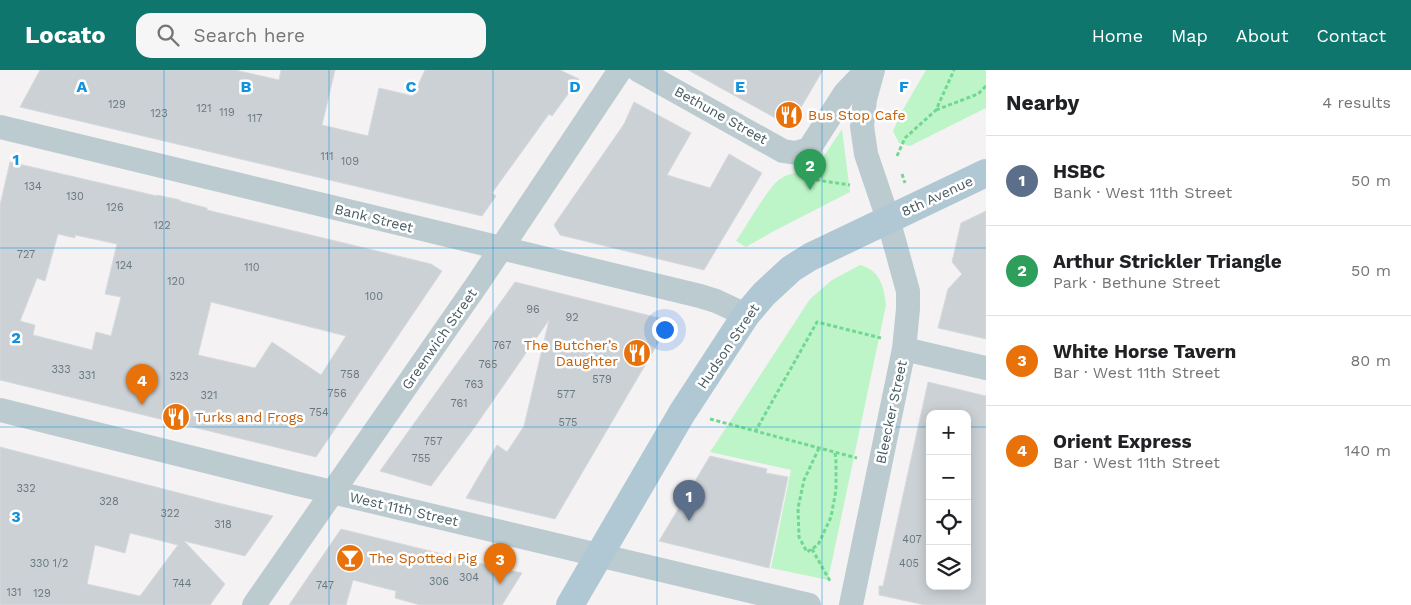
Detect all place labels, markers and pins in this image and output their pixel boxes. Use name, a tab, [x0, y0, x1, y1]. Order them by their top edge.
restaurant icon: Bus Stop Cafe	[774, 100, 804, 130]
place label: Bus Stop Cafe	[808, 107, 906, 123]
pin: 2	[794, 149, 826, 190]
place label: The Butcher’s Daughter	[524, 337, 618, 369]
restaurant icon: The Butcher’s Daughter	[622, 338, 652, 368]
pin: 4	[126, 364, 158, 405]
restaurant icon: Turks and Frogs	[161, 402, 191, 432]
place label: Turks and Frogs	[195, 409, 304, 425]
pin: 1	[673, 480, 705, 521]
bar icon: The Spotted Pig	[335, 543, 365, 573]
pin: 3	[484, 543, 516, 584]
place label: The Spotted Pig	[369, 550, 477, 566]

